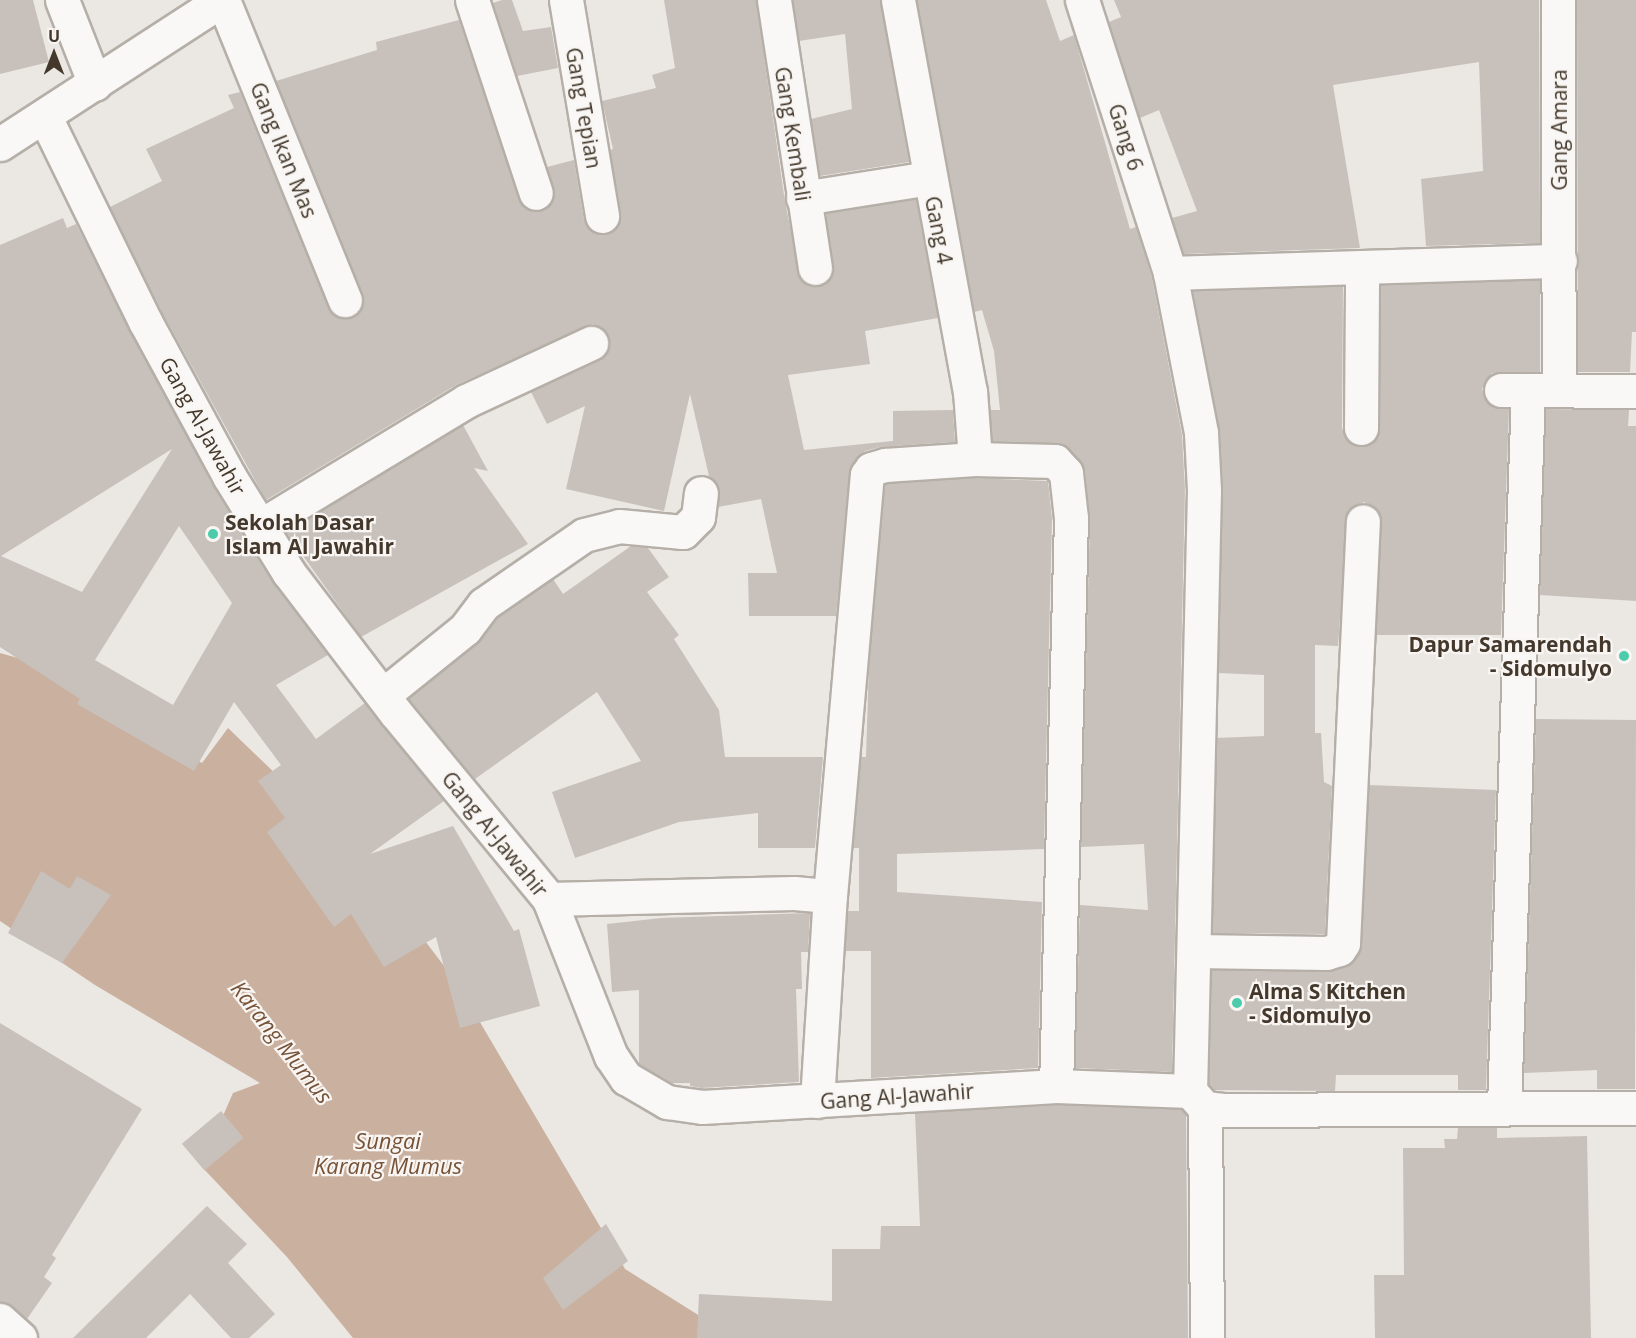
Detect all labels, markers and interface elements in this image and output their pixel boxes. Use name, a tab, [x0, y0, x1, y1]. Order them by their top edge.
north arrow	[24, 24, 84, 84]
text: U	[48, 25, 60, 47]
street label: Gang Tepian	[561, 45, 607, 171]
street label: Gang Kembali	[770, 65, 816, 203]
street label: Gang Amara	[1546, 69, 1572, 191]
street label: Gang Ikan Mas	[245, 78, 323, 222]
street label: Gang 6	[1103, 100, 1149, 174]
street label: Gang 4	[920, 194, 958, 266]
street label: Gang Al-Jawahir	[155, 353, 251, 499]
place label: Sekolah Dasar Islam Al Jawahir	[225, 509, 394, 559]
marker: Sekolah Dasar Islam Al Jawahir	[206, 527, 220, 541]
place label: Dapur Samarendah - Sidomulyo	[1409, 631, 1612, 681]
marker: Dapur Samarendah - Sidomulyo	[1617, 649, 1631, 663]
street label: Gang Al-Jawahir	[437, 766, 553, 902]
water label: Karang Mumus	[226, 976, 338, 1108]
place label: Alma S Kitchen - Sidomulyo	[1249, 978, 1406, 1028]
marker: Alma S Kitchen - Sidomulyo	[1230, 996, 1244, 1010]
street label: Gang Al-Jawahir	[819, 1078, 975, 1114]
water label: Sungai Karang Mumus	[314, 1127, 462, 1178]

